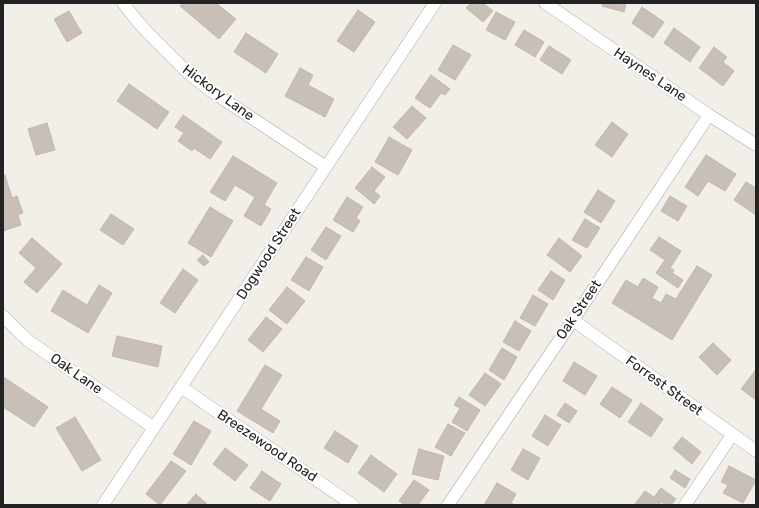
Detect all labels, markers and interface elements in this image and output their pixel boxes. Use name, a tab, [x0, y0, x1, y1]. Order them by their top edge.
street label: Haynes Lane	[610, 45, 690, 105]
street label: Hickory Lane	[179, 61, 257, 125]
street label: Dogwood Street	[233, 205, 305, 303]
street label: Oak Street	[553, 277, 605, 343]
street label: Oak Lane	[47, 350, 105, 398]
street label: Forrest Street	[622, 352, 706, 420]
street label: Breezewood Road	[214, 406, 320, 486]

